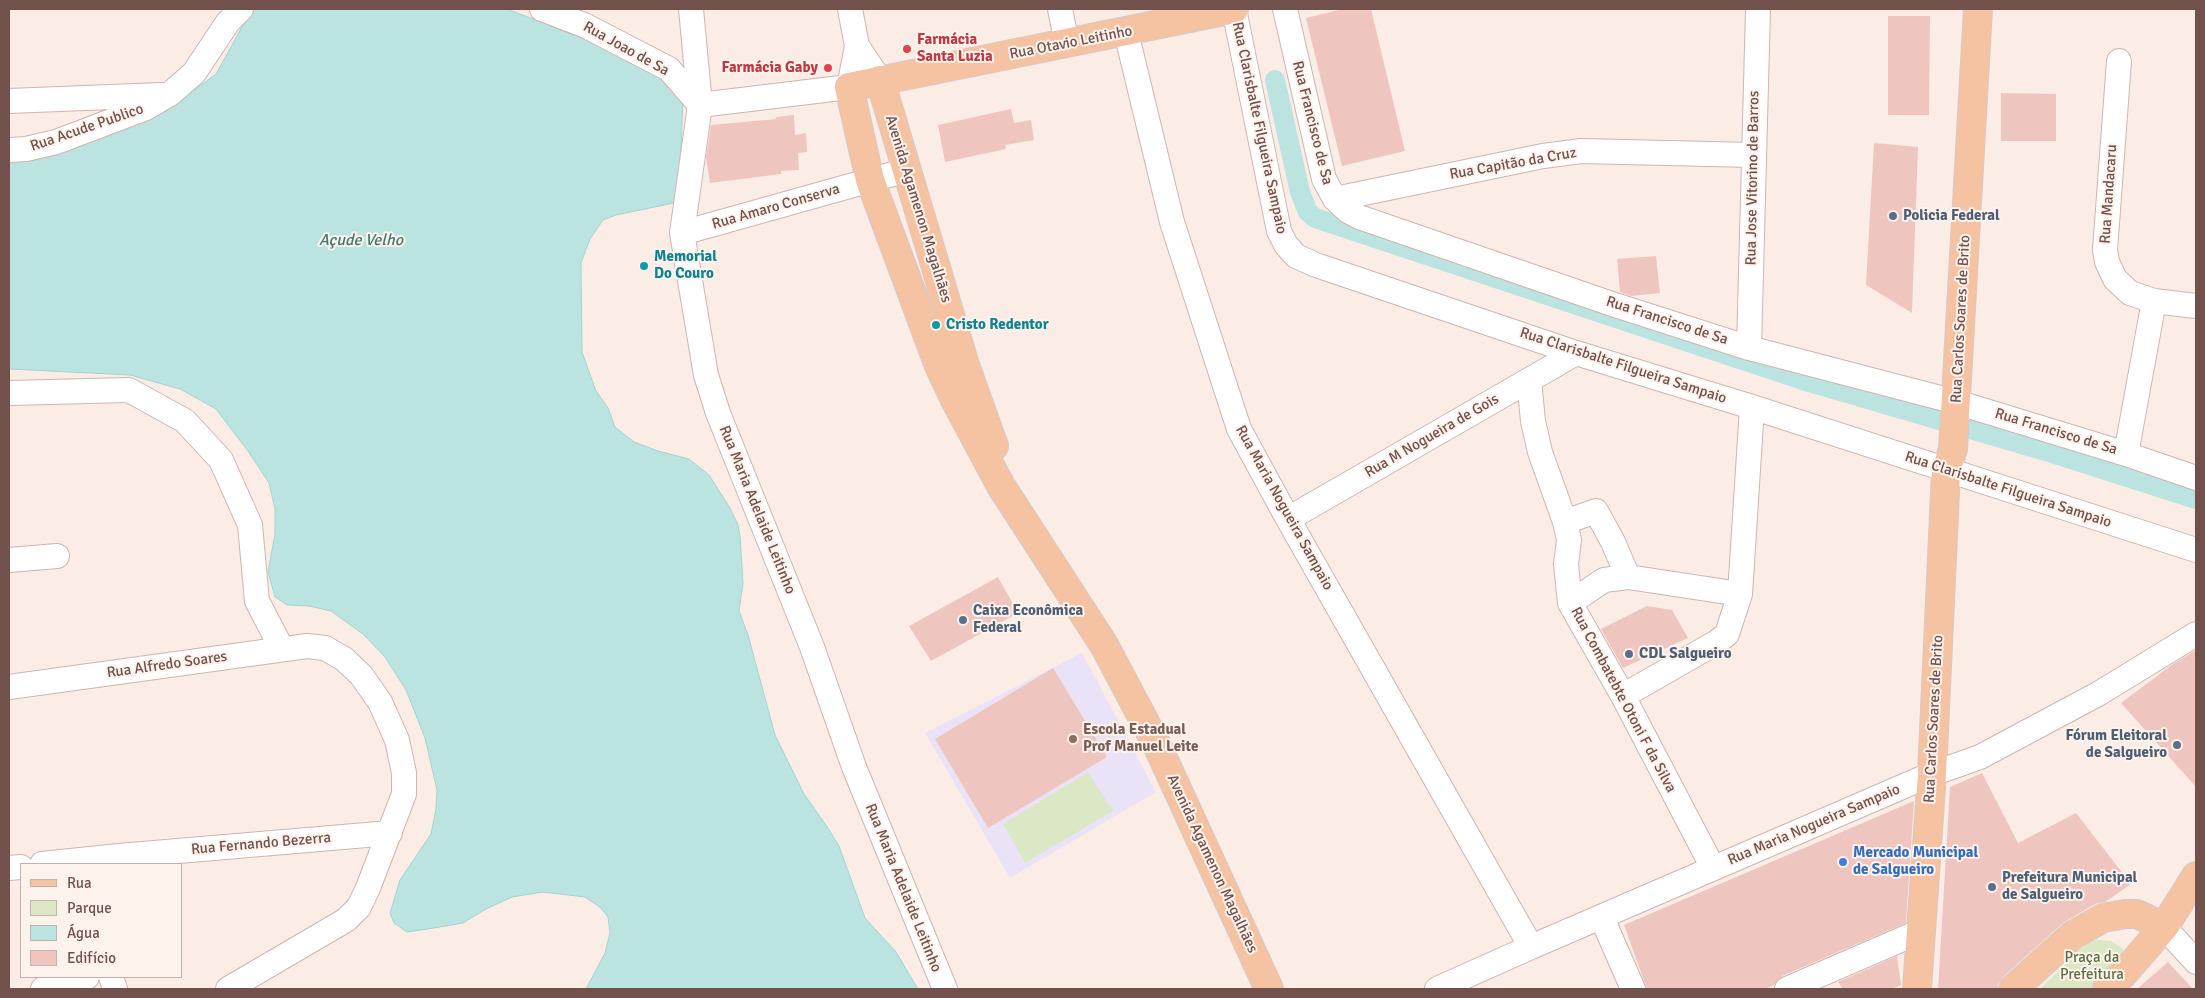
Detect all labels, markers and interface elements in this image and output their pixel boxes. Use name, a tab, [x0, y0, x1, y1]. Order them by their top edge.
street label: Rua Joao de Sa	[580, 18, 672, 80]
street label: Rua Clarisbalte Filgueira Sampaio	[1228, 20, 1290, 236]
street label: Rua Otavio Leitinho	[1008, 22, 1134, 64]
place label: Farmácia Santa Luzia	[917, 31, 993, 66]
marker: Farmácia Santa Luzia	[901, 43, 913, 55]
place label: Farmácia Gaby	[721, 59, 818, 77]
street label: Rua Francisco de Sa	[1288, 59, 1336, 187]
marker: Farmácia Gaby	[822, 62, 834, 74]
street label: Rua Jose Vitorino de Barros	[1742, 90, 1764, 266]
street label: Rua Acude Publico	[28, 100, 146, 156]
street label: Avenida Agamenon Magalhães	[881, 113, 955, 305]
street label: Rua Capitão da Cruz	[1448, 144, 1578, 184]
street label: Rua Mandacaru	[2097, 144, 2121, 244]
street label: Rua Amaro Conserva	[710, 180, 842, 234]
place label: Policia Federal	[1903, 207, 2000, 225]
marker: Policia Federal	[1887, 210, 1899, 222]
water label: Açude Velho	[319, 231, 403, 251]
street label: Rua Carlos Soares de Brito	[1948, 234, 1974, 404]
place label: Memorial Do Couro	[654, 248, 717, 283]
marker: Memorial Do Couro	[638, 260, 650, 272]
street label: Rua Francisco de Sa	[1604, 293, 1730, 349]
place label: Cristo Redentor	[946, 316, 1049, 334]
marker: Cristo Redentor	[930, 319, 942, 331]
street label: Rua Clarisbalte Filgueira Sampaio	[1517, 324, 1729, 408]
street label: Rua M Nogueira de Gois	[1362, 390, 1502, 482]
street label: Rua Francisco de Sa	[1993, 405, 2119, 459]
street label: Rua Maria Nogueira Sampaio	[1231, 422, 1337, 594]
street label: Rua Maria Adelaide Leitinho	[715, 423, 799, 597]
street label: Rua Clarisbalte Filgueira Sampaio	[1902, 448, 2114, 532]
place label: Caixa Econômica Federal	[973, 602, 1083, 637]
street label: Rua Combatebte Otoni F da Silva	[1566, 604, 1680, 796]
marker: Caixa Econômica Federal	[957, 614, 969, 626]
street label: Rua Carlos Soares de Brito	[1921, 634, 1947, 804]
place label: CDL Salgueiro	[1639, 645, 1732, 663]
street label: Rua Alfredo Soares	[106, 648, 228, 682]
marker: CDL Salgueiro	[1623, 648, 1635, 660]
place label: Escola Estadual Prof Manuel Leite	[1083, 721, 1198, 756]
place label: Fórum Eleitoral de Salgueiro	[2066, 727, 2167, 762]
marker: Escola Estadual Prof Manuel Leite	[1067, 733, 1079, 745]
marker: Fórum Eleitoral de Salgueiro	[2171, 739, 2183, 751]
street label: Avenida Agamenon Magalhães	[1163, 772, 1261, 956]
street label: Rua Maria Nogueira Sampaio	[1725, 780, 1903, 870]
street label: Rua Maria Adelaide Leitinho	[861, 801, 945, 975]
street label: Rua Fernando Bezerra	[190, 829, 332, 859]
place label: Mercado Municipal de Salgueiro	[1853, 844, 1978, 879]
marker: Mercado Municipal de Salgueiro	[1837, 856, 1849, 868]
legend	[20, 863, 182, 978]
place label: Prefeitura Municipal de Salgueiro	[2002, 869, 2137, 904]
text: Rua	[67, 874, 92, 892]
marker: Prefeitura Municipal de Salgueiro	[1986, 881, 1998, 893]
text: Parque	[67, 899, 112, 917]
text: Água	[67, 924, 100, 942]
text: Edifício	[67, 949, 116, 967]
park label: Praça da Prefeitura	[2060, 949, 2124, 984]

